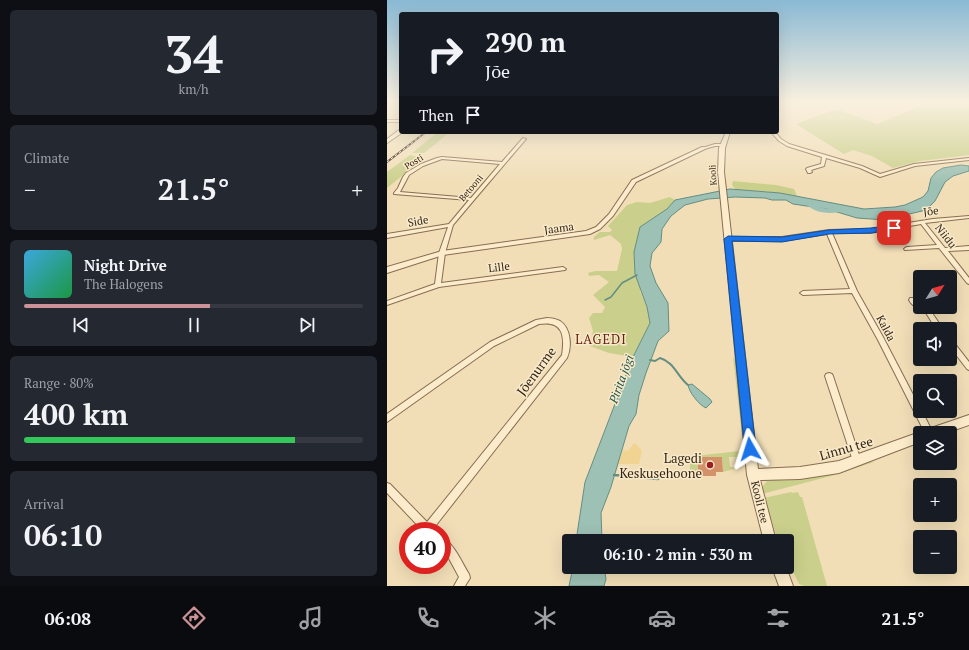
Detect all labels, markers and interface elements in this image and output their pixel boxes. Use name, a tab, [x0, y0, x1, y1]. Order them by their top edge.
text: 34	[164, 19, 223, 88]
text: 290 m	[485, 23, 566, 60]
icon: right	[419, 28, 471, 80]
text: Jõe	[485, 59, 510, 83]
text: km/h	[178, 80, 209, 98]
icon: arrive	[462, 104, 484, 126]
text: Then	[419, 105, 454, 125]
text: Climate	[24, 149, 69, 167]
street label: Posti	[402, 152, 426, 172]
street label: Kooli	[706, 164, 720, 186]
text: 21.5°	[157, 169, 230, 209]
street label: Betooni	[456, 172, 486, 204]
text: −	[24, 175, 36, 204]
text: +	[351, 175, 363, 204]
street label: Jõe	[923, 203, 940, 219]
pin	[877, 211, 911, 245]
street label: Side	[407, 212, 430, 230]
icon: arrive	[883, 217, 905, 239]
street label: Jaama	[543, 219, 575, 237]
street label: Niidu	[932, 221, 960, 252]
text: Night Drive	[84, 255, 167, 275]
street label: Lille	[487, 259, 511, 275]
north arrow	[913, 270, 957, 314]
map controls	[913, 270, 957, 574]
text: The Halogens	[84, 275, 163, 293]
street label: Kalda	[873, 313, 899, 344]
icon: previous	[70, 314, 92, 336]
icon: pause	[183, 314, 205, 336]
icon: next	[296, 314, 318, 336]
button: sound	[913, 322, 957, 366]
district label: LAGEDI	[575, 330, 627, 348]
street label: Jõenurme	[512, 343, 560, 399]
water label: Pirita jõgi	[605, 352, 637, 406]
text: Range · 80%	[24, 374, 94, 392]
button: search	[913, 374, 957, 418]
text: 400 km	[24, 394, 128, 434]
button: layers	[913, 426, 957, 470]
position arrow	[729, 428, 771, 470]
street label: Linnu tee	[817, 432, 875, 464]
place label: Lagedi Keskusehoone	[619, 449, 702, 482]
marker: Lagedi Keskusehoone	[705, 460, 715, 470]
button: +	[913, 478, 957, 522]
street label: Kooli tee	[748, 479, 772, 525]
text: Arrival	[24, 495, 64, 513]
text: 06:10	[24, 515, 102, 555]
speed limit sign: 40	[399, 522, 451, 574]
button: −	[913, 530, 957, 574]
text: 06:10 · 2 min · 530 m	[604, 544, 752, 564]
icon: directions	[180, 604, 208, 632]
icon: music	[297, 604, 325, 632]
icon: phone	[414, 604, 442, 632]
icon: climate	[531, 604, 559, 632]
icon: car	[648, 604, 676, 632]
icon: filters	[764, 604, 792, 632]
text: 06:08	[44, 606, 91, 630]
text: 21.5°	[881, 606, 924, 630]

